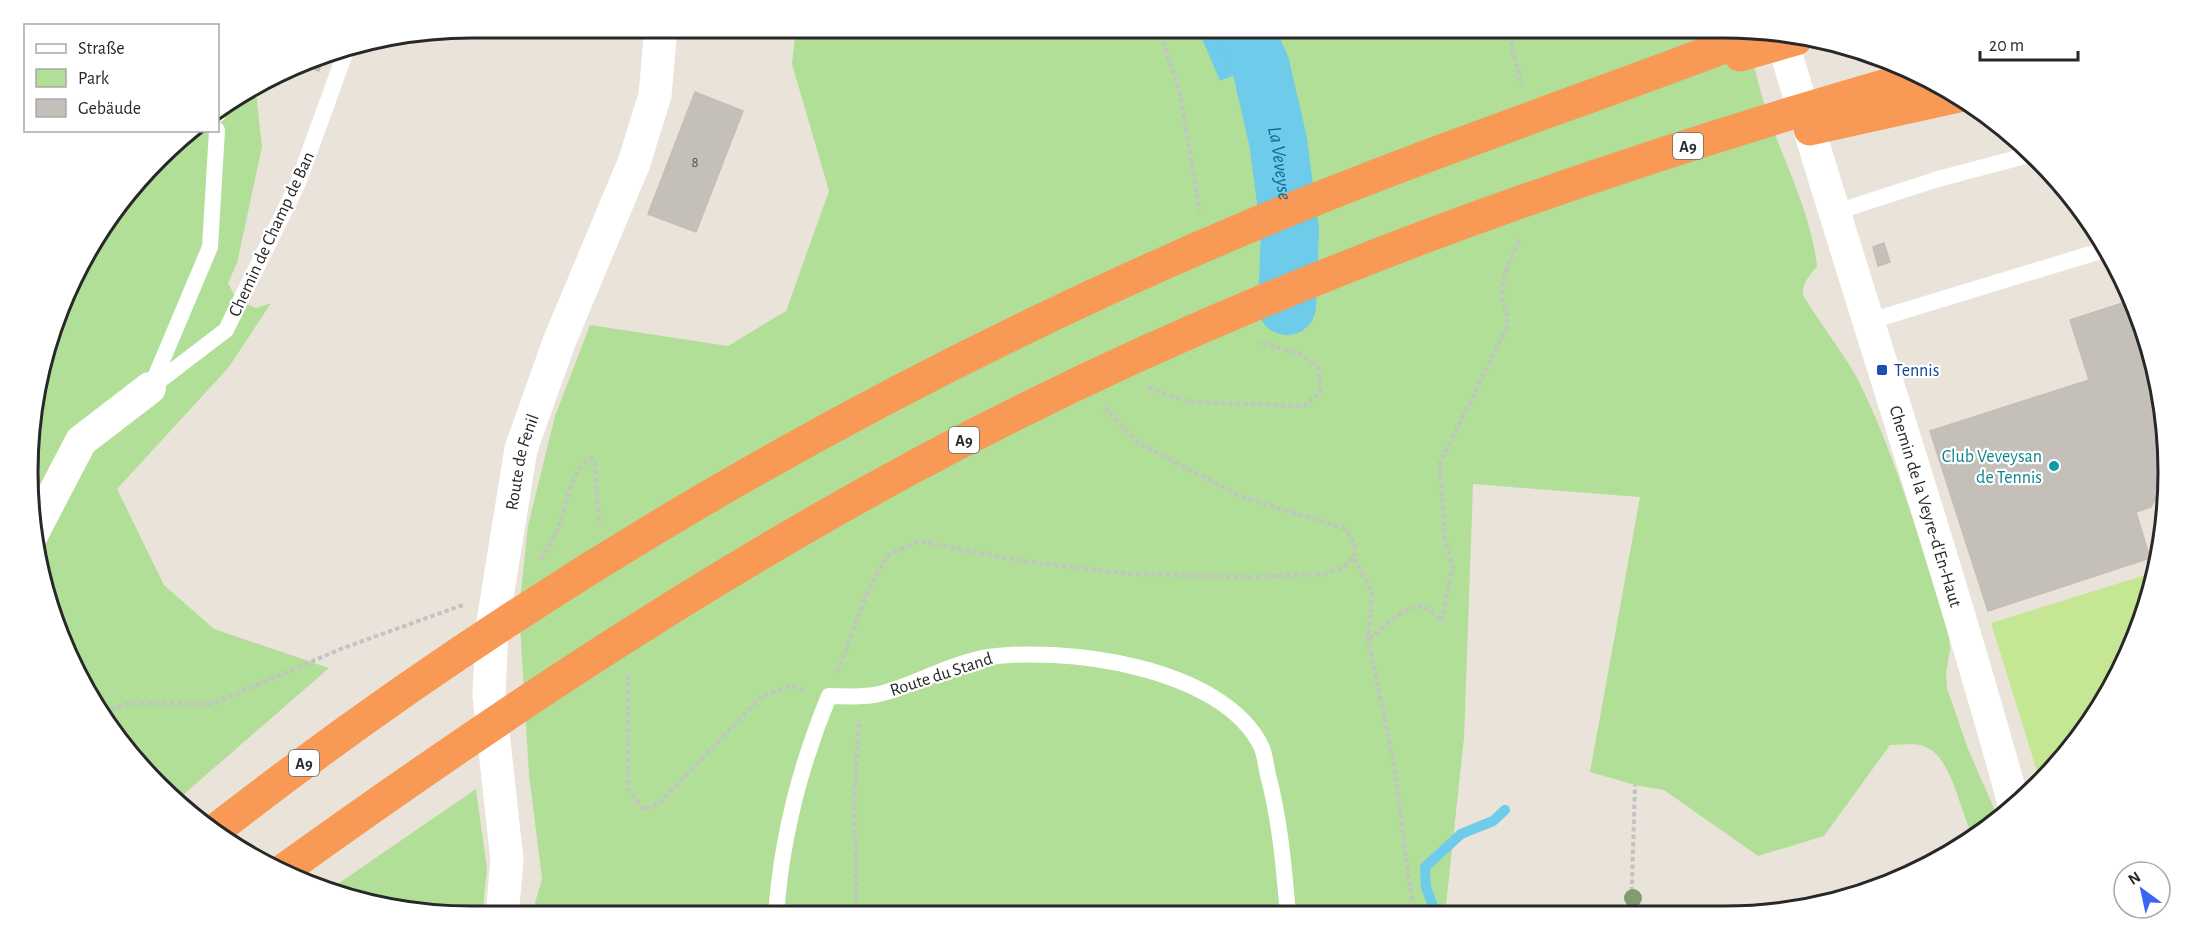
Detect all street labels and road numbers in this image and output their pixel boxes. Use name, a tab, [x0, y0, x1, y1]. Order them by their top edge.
road number: A9	[1673, 133, 1703, 159]
street label: Chemin de Champ de Ban	[226, 149, 318, 320]
street label: Chemin de la Veyre-d'En-Haut	[1885, 404, 1964, 610]
street label: Route de Fenil	[503, 412, 543, 512]
road number: A9	[949, 427, 979, 453]
street label: Route du Stand	[888, 650, 995, 700]
road number: A9	[289, 750, 319, 776]

